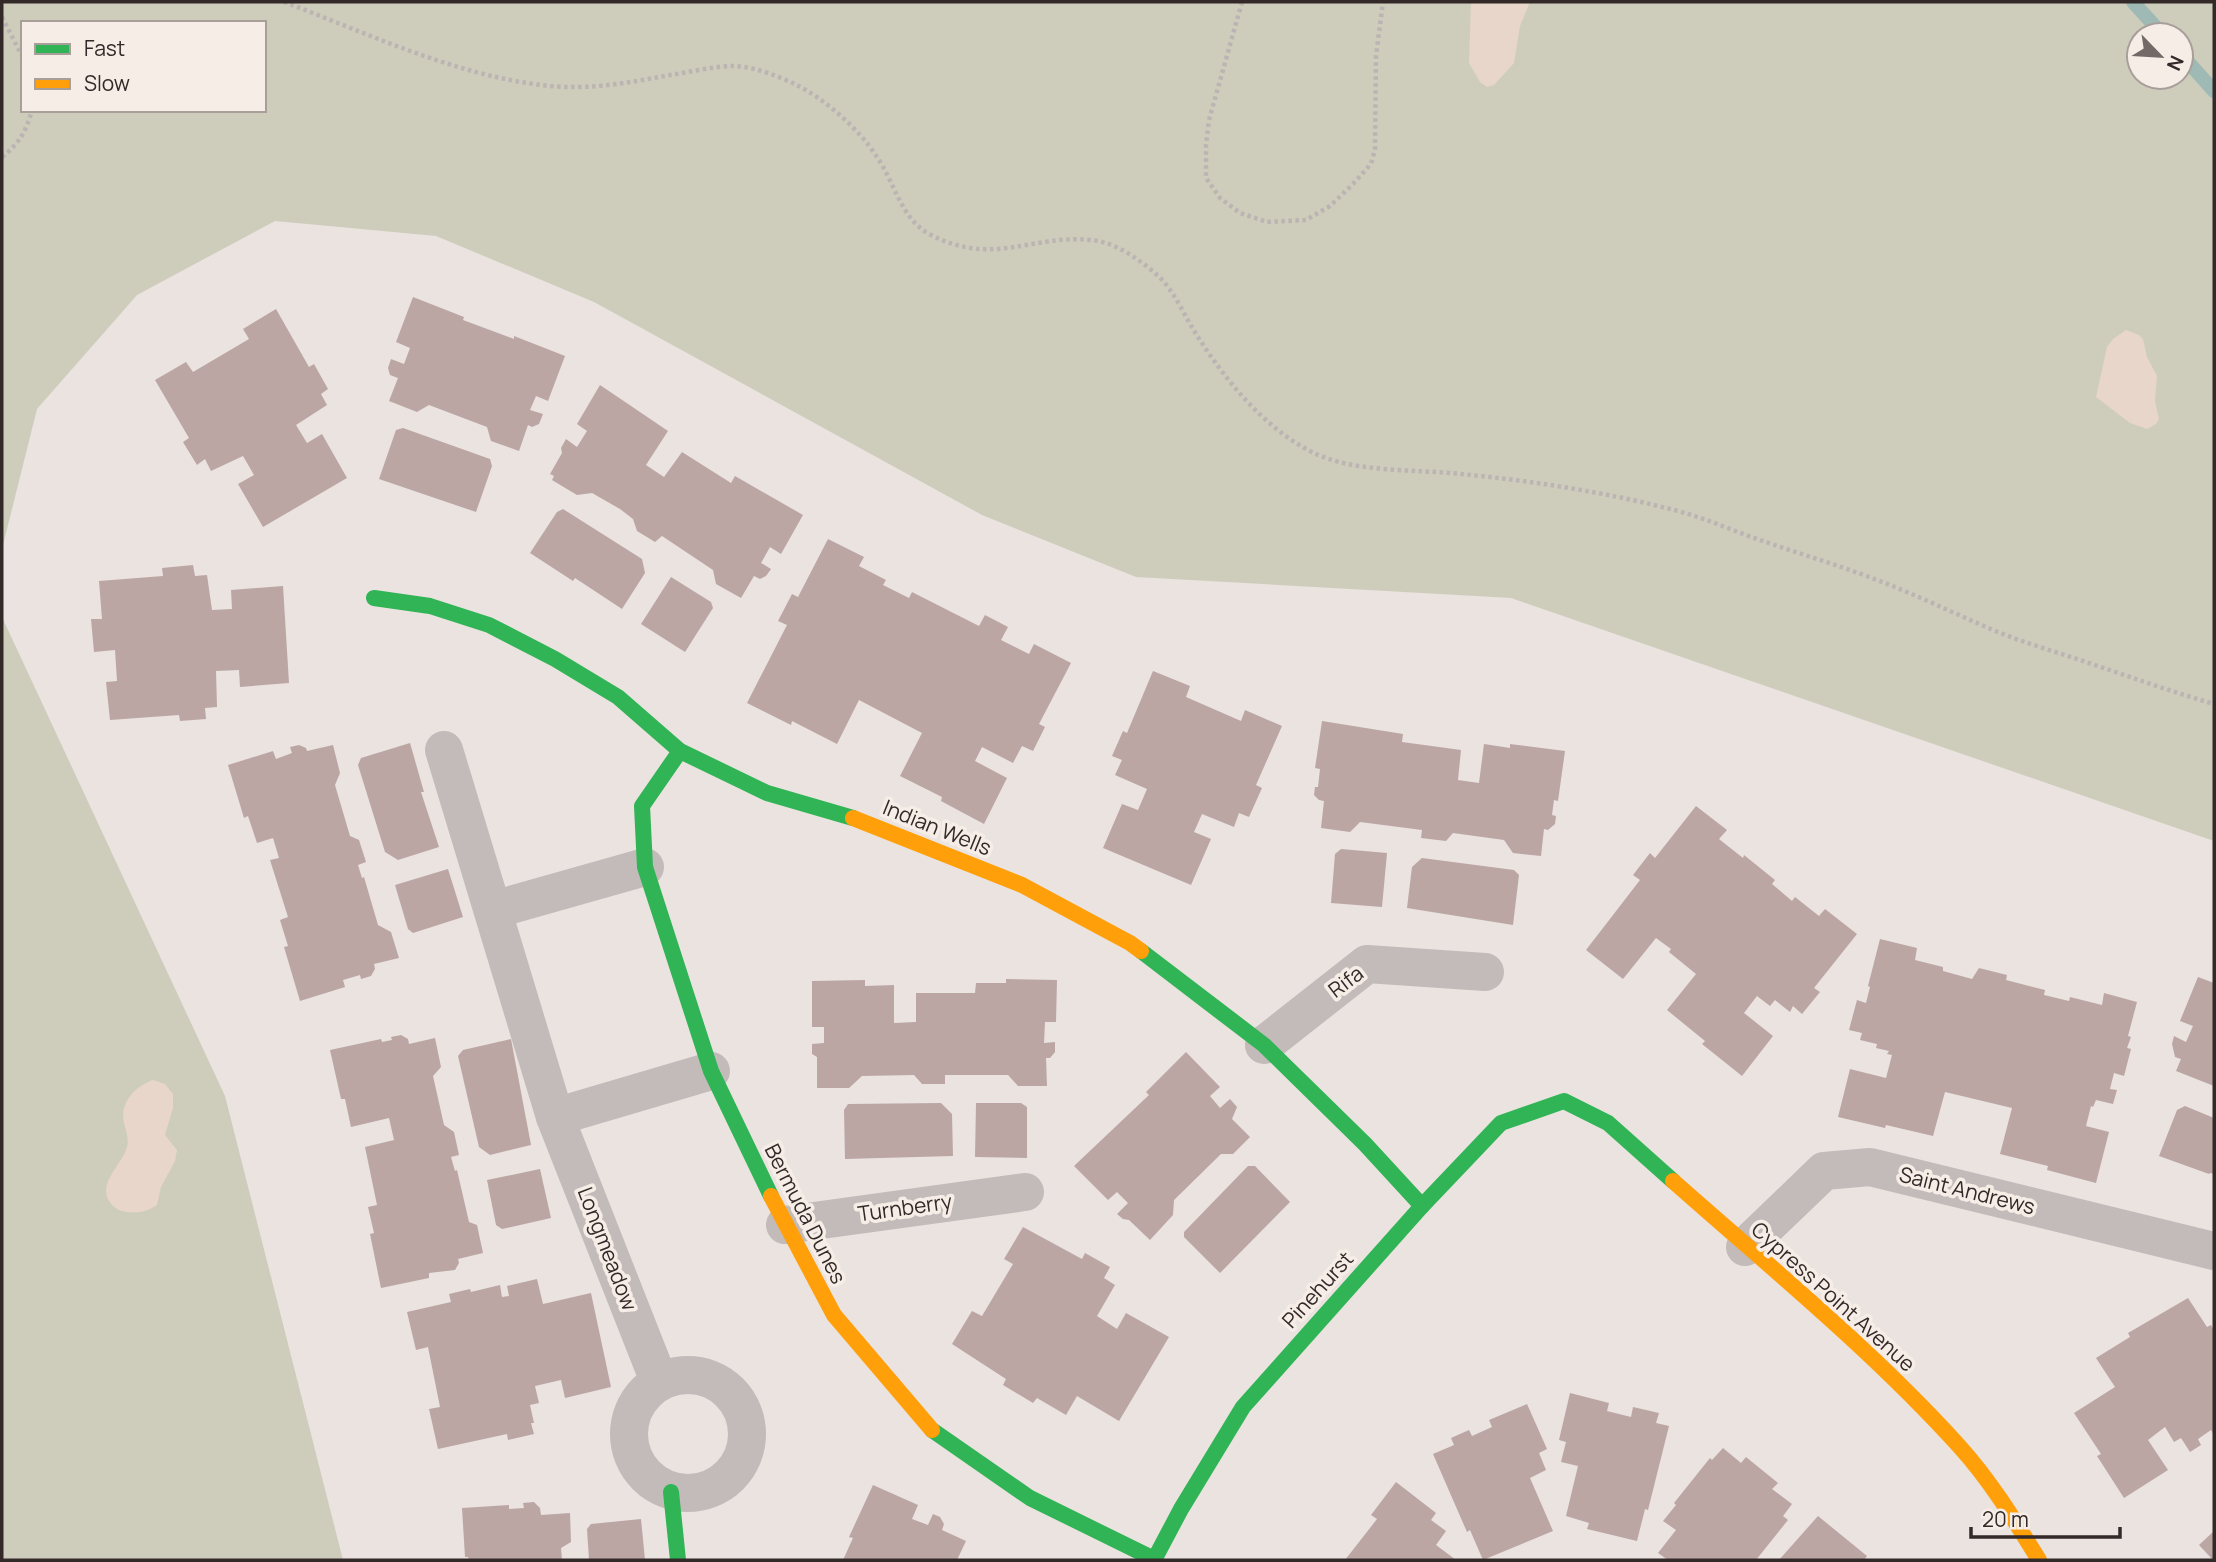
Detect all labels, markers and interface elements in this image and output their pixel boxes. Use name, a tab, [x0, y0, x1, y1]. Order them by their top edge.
legend	[21, 21, 266, 112]
north arrow	[2125, 21, 2195, 91]
text: Fast	[84, 34, 125, 62]
text: N	[2161, 52, 2190, 75]
text: Slow	[84, 69, 130, 97]
street label: Indian Wells	[879, 793, 996, 861]
street label: Rifa	[1322, 959, 1369, 1004]
street label: Bermuda Dunes	[759, 1139, 853, 1288]
street label: Saint Andrews	[1897, 1160, 2038, 1220]
street label: Longmeadow	[572, 1183, 644, 1314]
street label: Turnberry	[856, 1187, 954, 1227]
street label: Cypress Point Avenue	[1746, 1215, 1922, 1377]
street label: Pinehurst	[1275, 1245, 1359, 1334]
scale bar	[1971, 1496, 2120, 1540]
text: 20 m	[1982, 1505, 2029, 1533]

